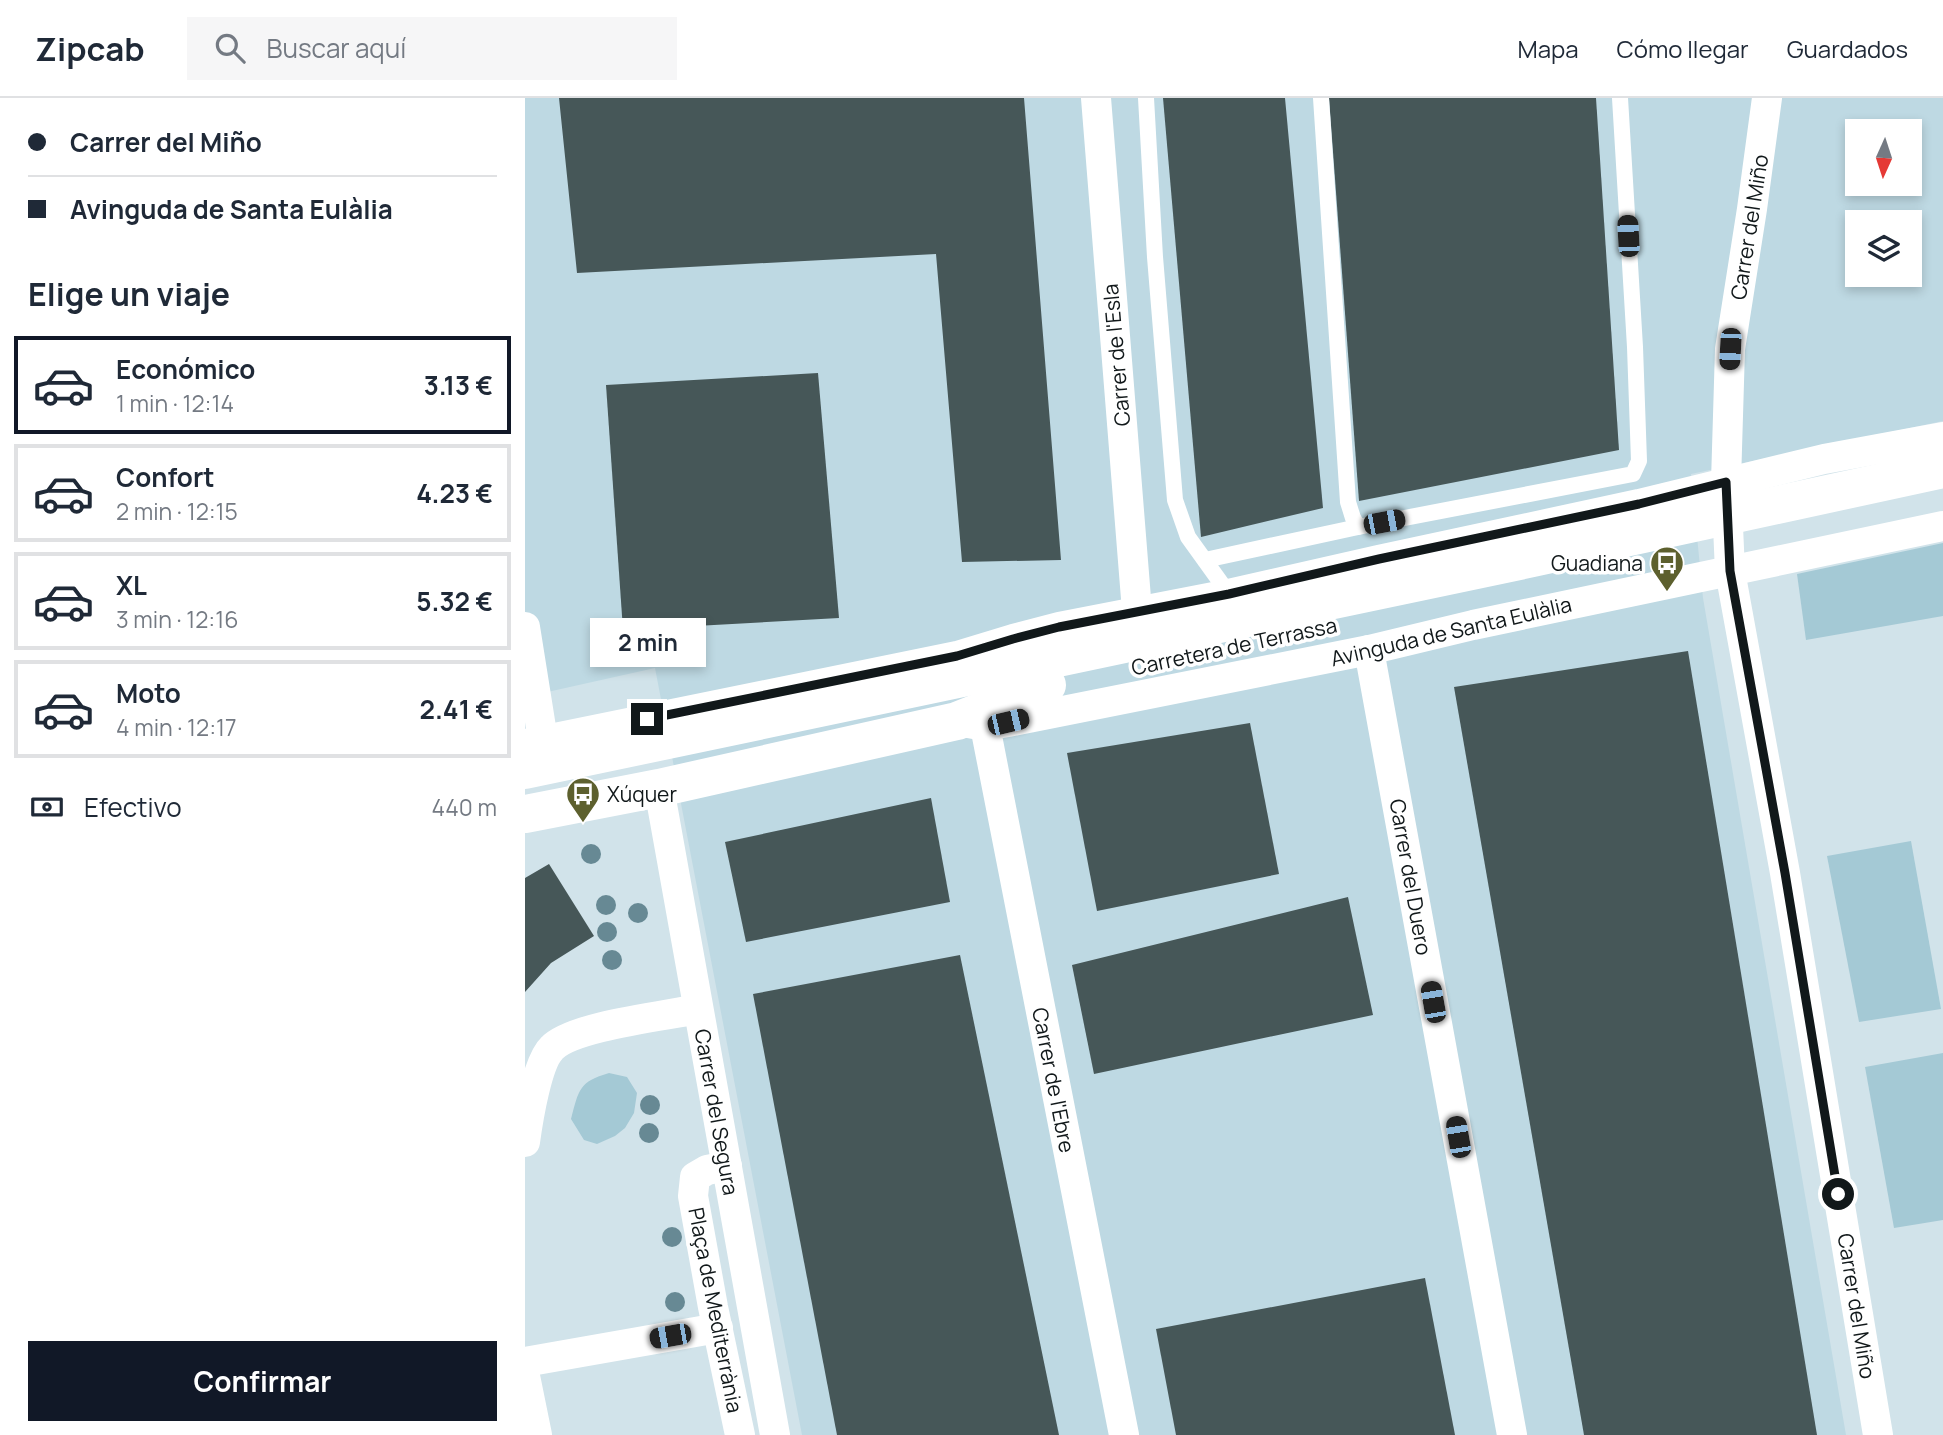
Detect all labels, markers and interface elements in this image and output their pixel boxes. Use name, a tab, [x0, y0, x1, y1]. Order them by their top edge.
search box	[187, 17, 677, 80]
text: Zipcab	[35, 26, 145, 71]
icon: search	[211, 29, 249, 67]
text: Buscar aquí	[267, 30, 406, 66]
text: Mapa	[1518, 32, 1579, 65]
text: Cómo llegar	[1617, 32, 1749, 65]
text: Guardados	[1787, 32, 1908, 65]
north arrow	[1845, 119, 1921, 196]
map controls	[1845, 119, 1922, 287]
text: Carrer del Miño	[70, 124, 262, 160]
street label: Carrer del Miño	[1724, 152, 1774, 302]
text: Avinguda de Santa Eulàlia	[70, 191, 393, 227]
button: layers	[1845, 210, 1922, 287]
car	[1617, 214, 1640, 258]
text: Elige un viaje	[28, 272, 230, 316]
street label: Carrer de l'Esla	[1096, 283, 1136, 427]
car	[1719, 327, 1742, 371]
text: Económico	[116, 351, 255, 387]
icon: car	[32, 354, 95, 417]
text: 3.13 €	[424, 367, 493, 403]
text: 1 min · 12:14	[116, 387, 234, 419]
text: Confort	[116, 459, 215, 495]
icon: car	[32, 462, 95, 525]
text: 4.23 €	[416, 475, 493, 511]
text: 2 min · 12:15	[116, 495, 238, 527]
car	[1362, 508, 1407, 536]
bus stop icon: Guadiana	[1648, 544, 1686, 593]
place label: Guadiana	[1551, 549, 1643, 577]
text: XL	[116, 567, 147, 603]
icon: car	[32, 570, 95, 633]
text: 5.32 €	[416, 583, 493, 619]
street label: Avinguda de Santa Eulàlia	[1328, 590, 1574, 672]
text: 3 min · 12:16	[116, 603, 238, 635]
street label: Carretera de Terrassa	[1129, 611, 1339, 681]
callout: 2 min	[589, 618, 705, 666]
text: 2 min	[618, 626, 678, 658]
text: Moto	[116, 675, 181, 711]
icon: car	[32, 678, 95, 741]
text: 2.41 €	[419, 691, 493, 727]
route end	[631, 703, 663, 735]
car	[986, 707, 1031, 737]
text: 4 min · 12:17	[116, 711, 237, 743]
bus stop icon: Xúquer	[564, 775, 602, 824]
place label: Xúquer	[607, 780, 677, 808]
icon: cash	[28, 788, 66, 826]
text: Efectivo	[84, 789, 182, 825]
text: 440 m	[432, 791, 497, 823]
street label: Carrer del Duero	[1383, 797, 1439, 957]
car	[1420, 979, 1447, 1025]
street label: Carrer de l'Ebre	[1026, 1005, 1082, 1155]
street label: Carrer del Segura	[689, 1027, 745, 1197]
car	[1445, 1114, 1472, 1160]
route start	[1822, 1178, 1854, 1210]
street label: Plaça de Mediterrània	[682, 1205, 750, 1415]
street label: Carrer del Miño	[1832, 1231, 1882, 1381]
car	[648, 1322, 693, 1350]
button: Confirmar	[28, 1341, 497, 1421]

